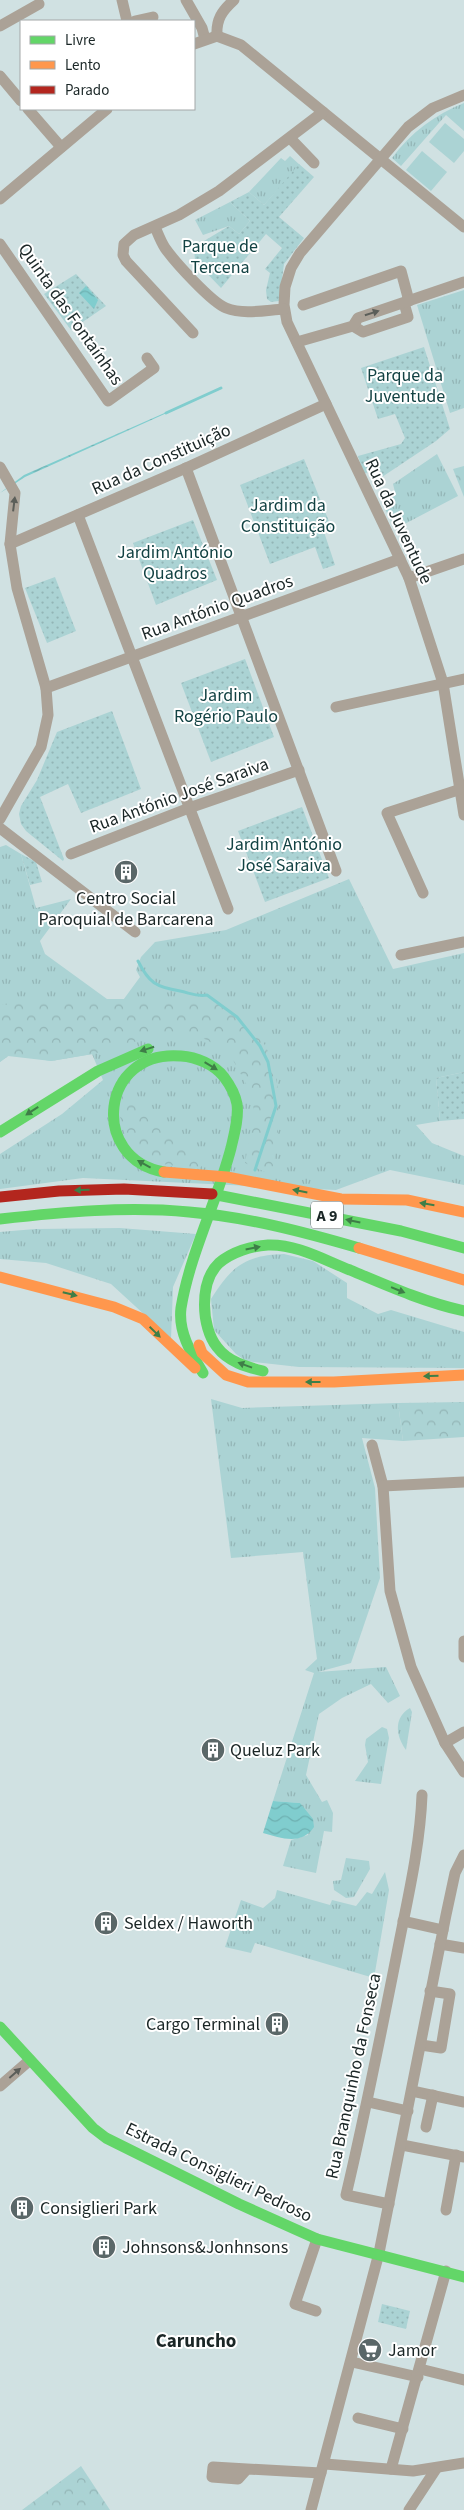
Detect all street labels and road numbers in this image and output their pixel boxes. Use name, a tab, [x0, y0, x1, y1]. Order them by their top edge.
street label: Quinta das Fontaínhas	[12, 238, 129, 390]
street label: Rua da Constituição	[88, 418, 235, 501]
street label: Rua da Juventude	[359, 454, 439, 588]
street label: Rua António Quadros	[138, 568, 296, 647]
street label: Rua António José Saraiva	[86, 751, 272, 840]
road number: A 9	[311, 1202, 343, 1228]
street label: Rua Branquinho da Fonseca	[319, 1971, 388, 2181]
street label: Estrada Consiglieri Pedroso	[121, 2116, 316, 2229]

